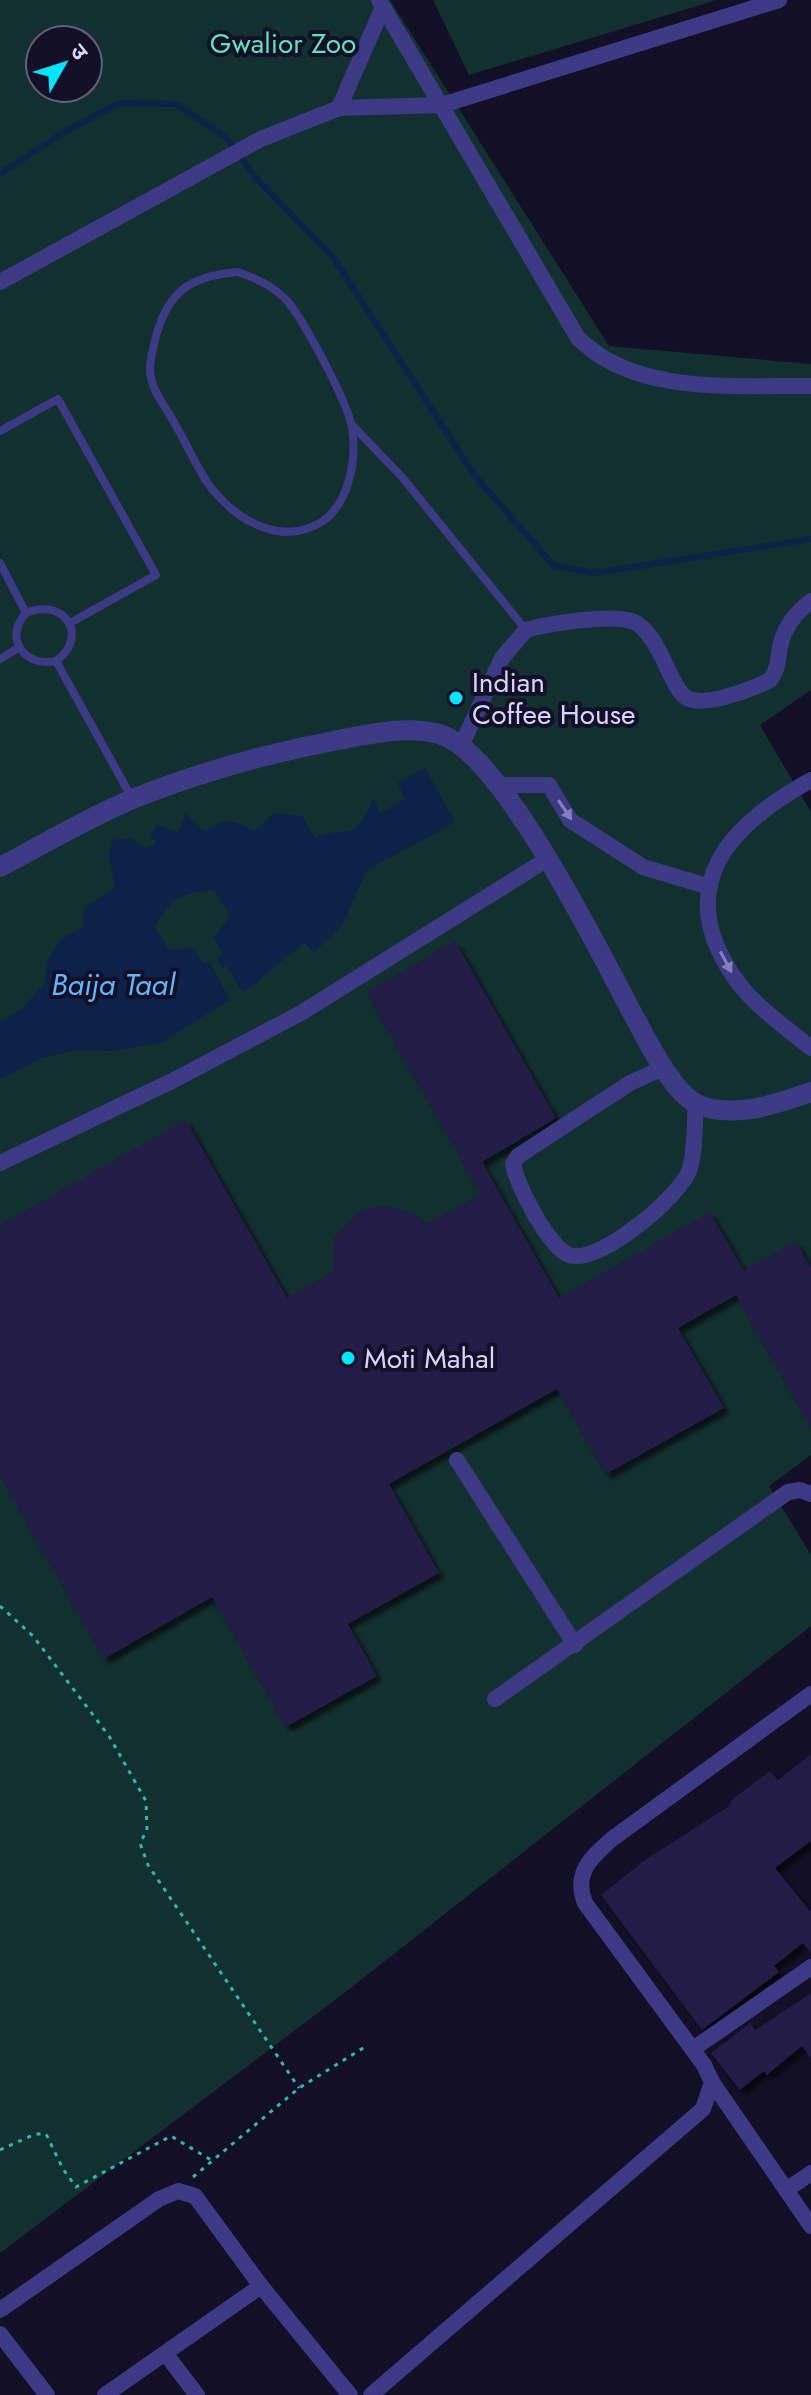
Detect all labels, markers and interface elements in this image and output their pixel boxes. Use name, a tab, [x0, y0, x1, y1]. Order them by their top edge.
park label: Gwalior Zoo	[210, 23, 356, 64]
north arrow	[24, 24, 104, 104]
text: उ	[63, 36, 97, 67]
place label: Indian Coffee House	[472, 662, 635, 735]
marker: Indian Coffee House	[447, 689, 465, 707]
one-way arrow	[557, 800, 572, 821]
one-way arrow	[720, 951, 733, 974]
water label: Baija Taal	[51, 963, 176, 1006]
place label: Moti Mahal	[364, 1338, 495, 1379]
marker: Moti Mahal	[339, 1349, 357, 1367]

